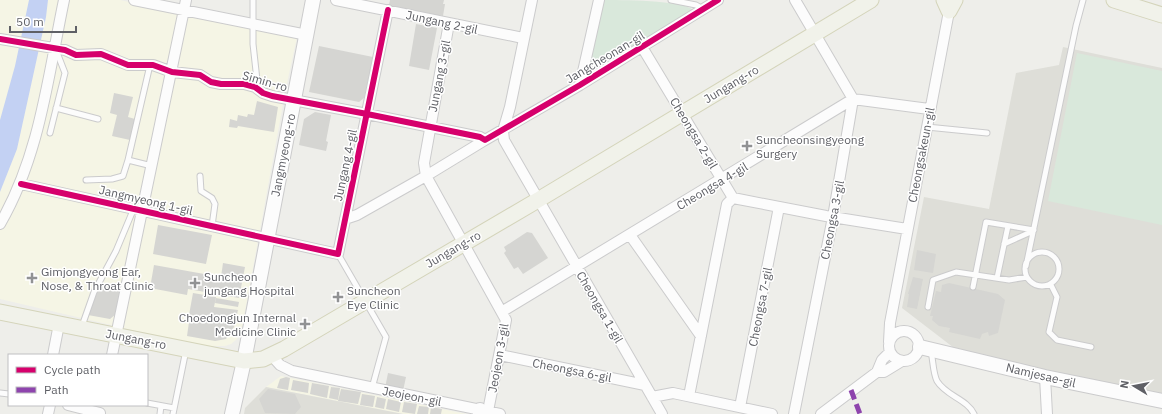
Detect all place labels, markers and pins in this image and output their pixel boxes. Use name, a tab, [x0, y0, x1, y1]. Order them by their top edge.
place label: Suncheonsingyeong Surgery	[756, 132, 865, 161]
marker: Suncheonsingyeong Surgery	[741, 140, 753, 152]
place label: Gimjongyeong Ear, Nose, & Throat Clinic	[41, 264, 153, 293]
place label: Suncheon jungang Hospital	[204, 269, 294, 298]
marker: Gimjongyeong Ear, Nose, & Throat Clinic	[26, 272, 38, 284]
marker: Suncheon jungang Hospital	[189, 277, 201, 289]
place label: Suncheon Eye Clinic	[347, 283, 401, 312]
marker: Suncheon Eye Clinic	[332, 291, 344, 303]
place label: Choedongjun Internal Medicine Clinic	[179, 310, 296, 339]
marker: Choedongjun Internal Medicine Clinic	[299, 318, 311, 330]

